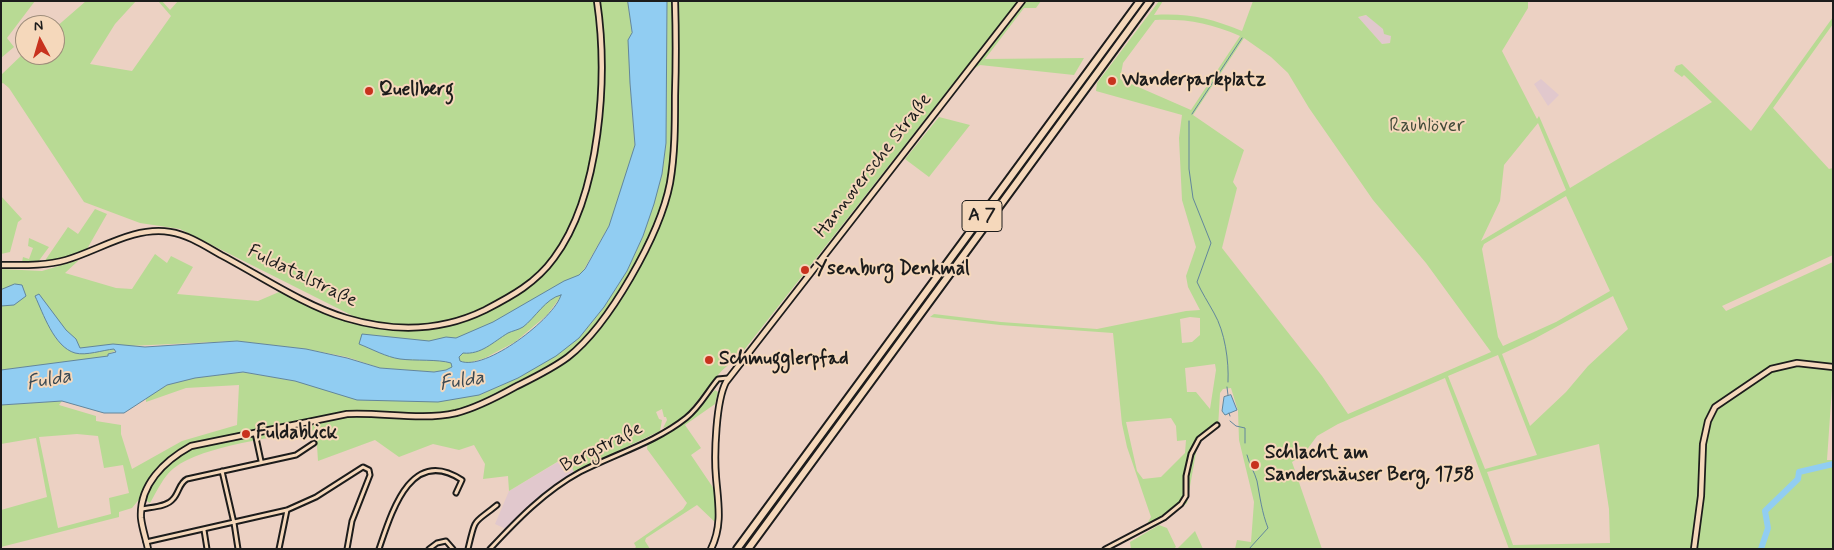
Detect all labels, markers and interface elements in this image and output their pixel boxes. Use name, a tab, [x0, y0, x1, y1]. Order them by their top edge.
north arrow	[15, 15, 65, 65]
text: N	[33, 17, 44, 36]
place label: Wanderparkplatz	[1122, 70, 1266, 92]
marker: Wanderparkplatz	[1106, 75, 1118, 87]
place label: Quellberg	[379, 80, 454, 102]
marker: Quellberg	[363, 85, 375, 97]
street label: Hannoversche Straße	[811, 89, 937, 243]
park label: Rauhlöver	[1389, 116, 1465, 138]
road number: A 7	[962, 200, 1002, 232]
street label: Fuldatalstraße	[243, 241, 361, 313]
place label: Ysenburg Denkmal	[815, 259, 970, 281]
marker: Ysenburg Denkmal	[799, 264, 811, 276]
place label: Schmugglerpfad	[719, 349, 849, 371]
marker: Schmugglerpfad	[703, 354, 715, 366]
water label: Fulda	[25, 365, 73, 397]
water label: Fulda	[438, 367, 486, 397]
street label: Bergstraße	[557, 418, 647, 478]
place label: Fuldablick	[256, 423, 337, 445]
marker: Fuldablick	[240, 428, 252, 440]
place label: Schlacht am Sandershäuser Berg, 1758	[1265, 443, 1474, 487]
marker: Schlacht am Sandershäuser Berg, 1758	[1249, 459, 1261, 471]

